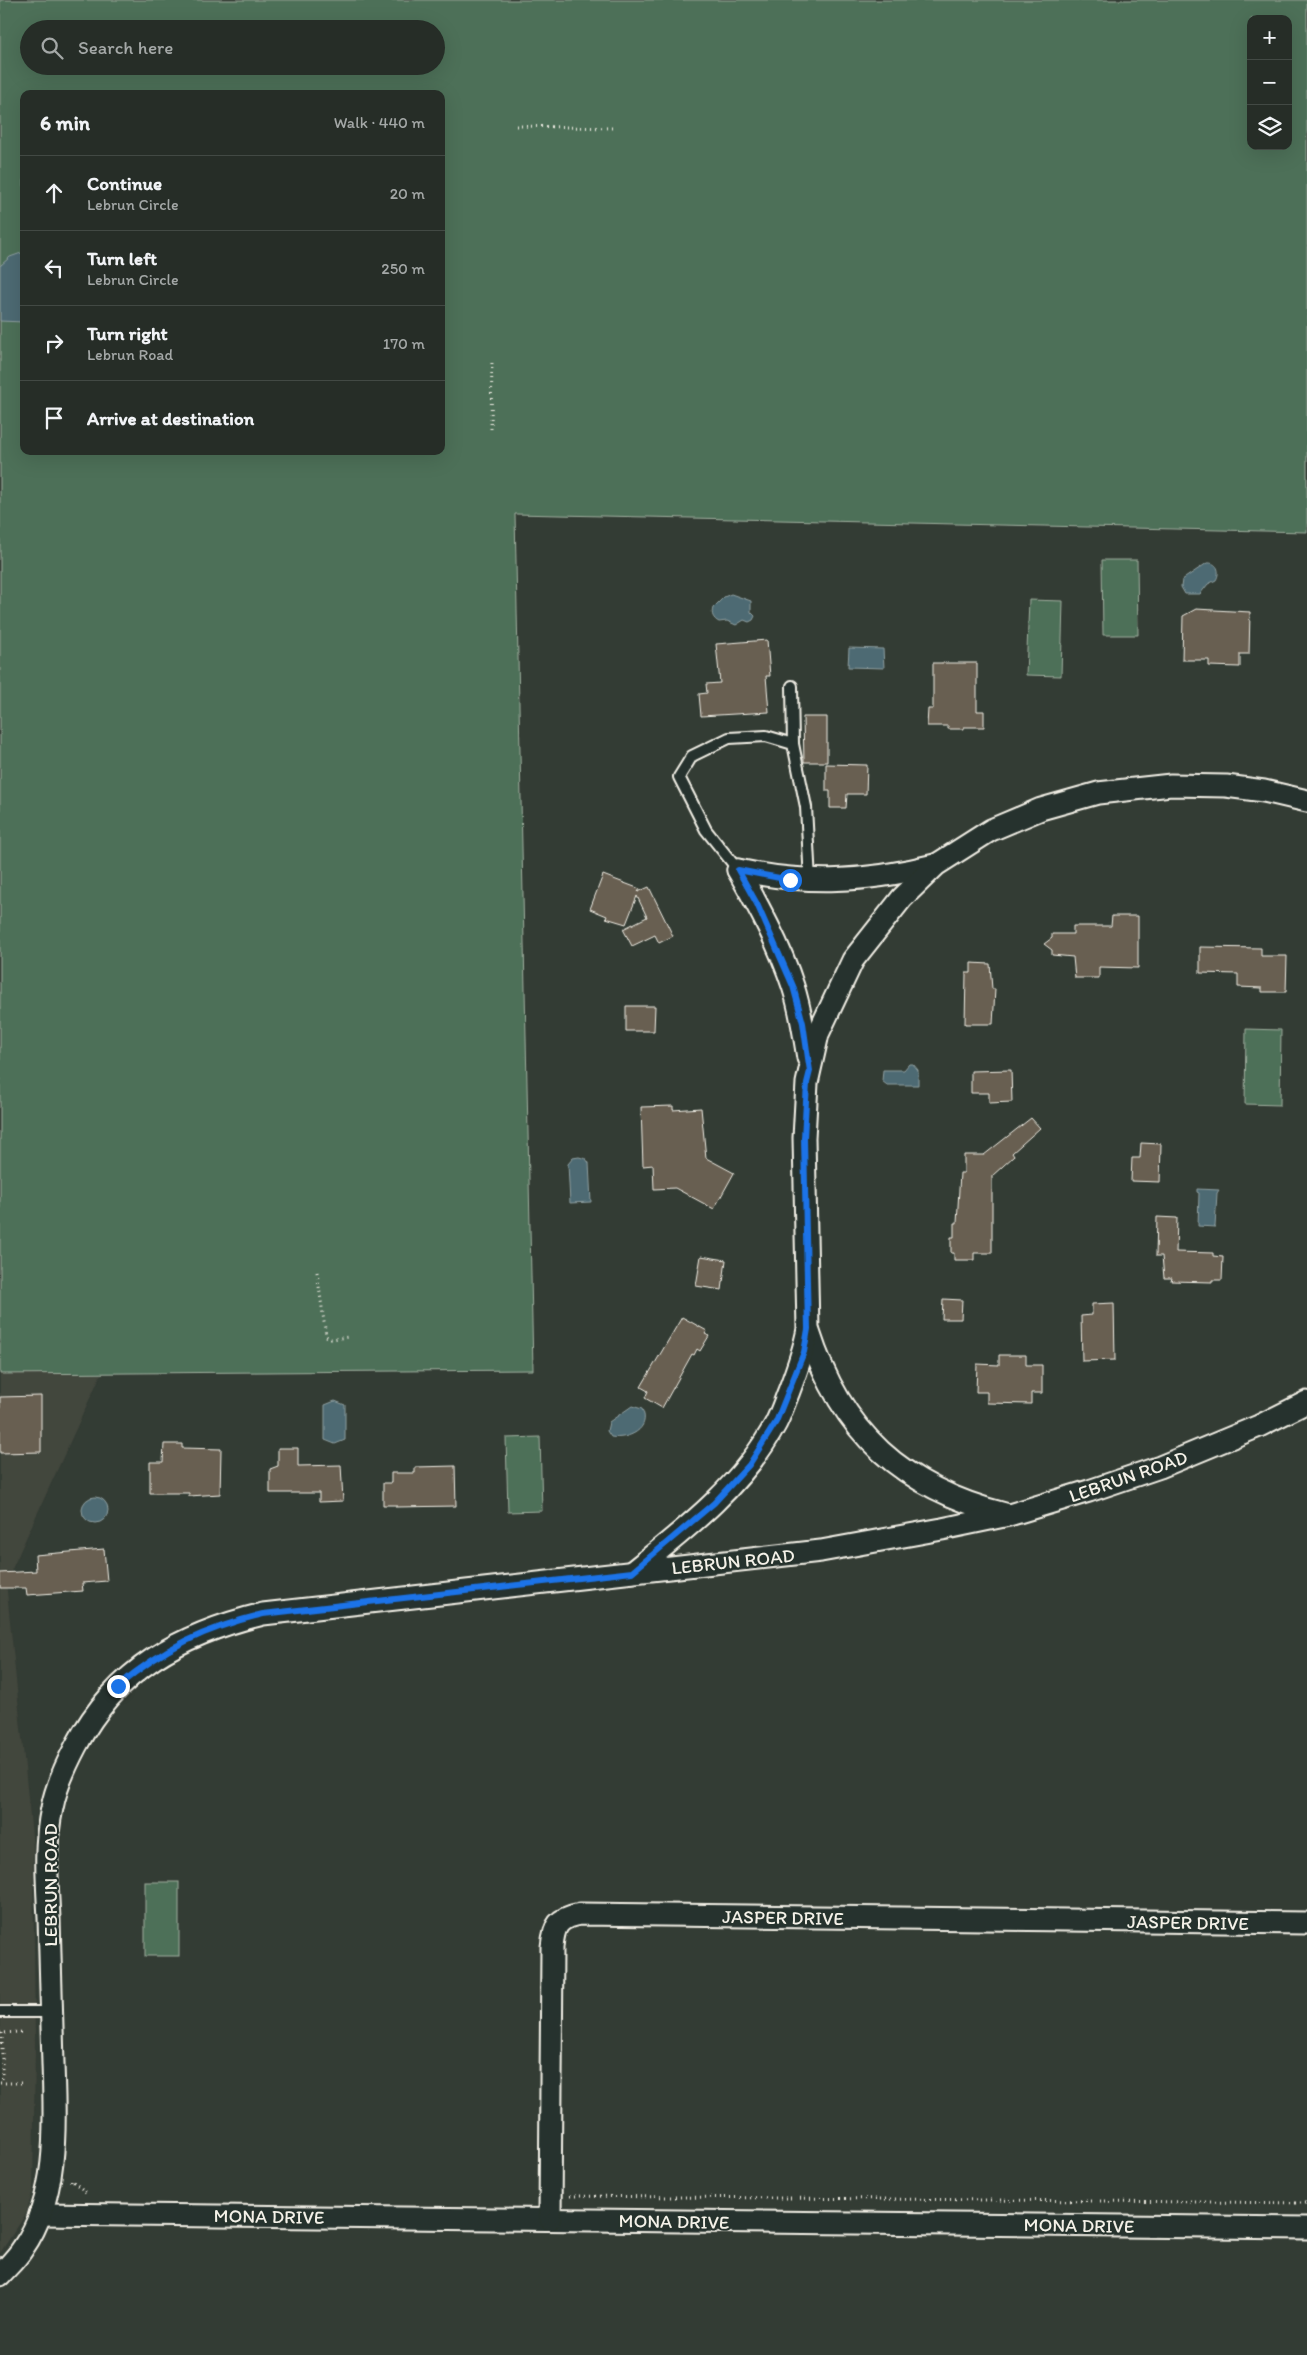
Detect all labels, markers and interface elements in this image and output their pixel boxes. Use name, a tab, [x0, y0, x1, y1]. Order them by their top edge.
map controls	[1247, 15, 1292, 150]
button: +	[1247, 15, 1292, 60]
search box	[20, 20, 445, 75]
icon: search	[38, 34, 66, 62]
text: Search here	[78, 36, 173, 59]
button: −	[1247, 60, 1292, 105]
button: layers	[1247, 105, 1292, 150]
text: 6 min	[40, 110, 90, 135]
text: Walk · 440 m	[334, 113, 425, 132]
text: Continue	[87, 172, 162, 195]
icon: ahead	[40, 179, 68, 207]
text: 20 m	[390, 184, 425, 203]
text: Lebrun Circle	[87, 195, 179, 214]
text: Turn left	[87, 247, 157, 270]
icon: left	[40, 254, 68, 282]
text: 250 m	[381, 259, 425, 278]
text: Lebrun Circle	[87, 270, 179, 289]
text: Turn right	[87, 322, 168, 345]
icon: right	[40, 329, 68, 357]
text: 170 m	[383, 334, 425, 353]
text: Lebrun Road	[87, 345, 173, 364]
icon: arrive	[40, 404, 68, 432]
text: Arrive at destination	[87, 407, 254, 430]
route start	[779, 869, 802, 892]
street label: LEBRUN ROAD	[1066, 1445, 1190, 1507]
street label: LEBRUN ROAD	[670, 1544, 796, 1579]
route end	[107, 1675, 130, 1698]
street label: LEBRUN ROAD	[39, 1823, 62, 1947]
street label: JASPER DRIVE	[722, 1905, 844, 1930]
street label: JASPER DRIVE	[1127, 1910, 1249, 1935]
street label: MONA DRIVE	[213, 2204, 325, 2229]
street label: MONA DRIVE	[618, 2209, 730, 2234]
street label: MONA DRIVE	[1023, 2213, 1135, 2238]

